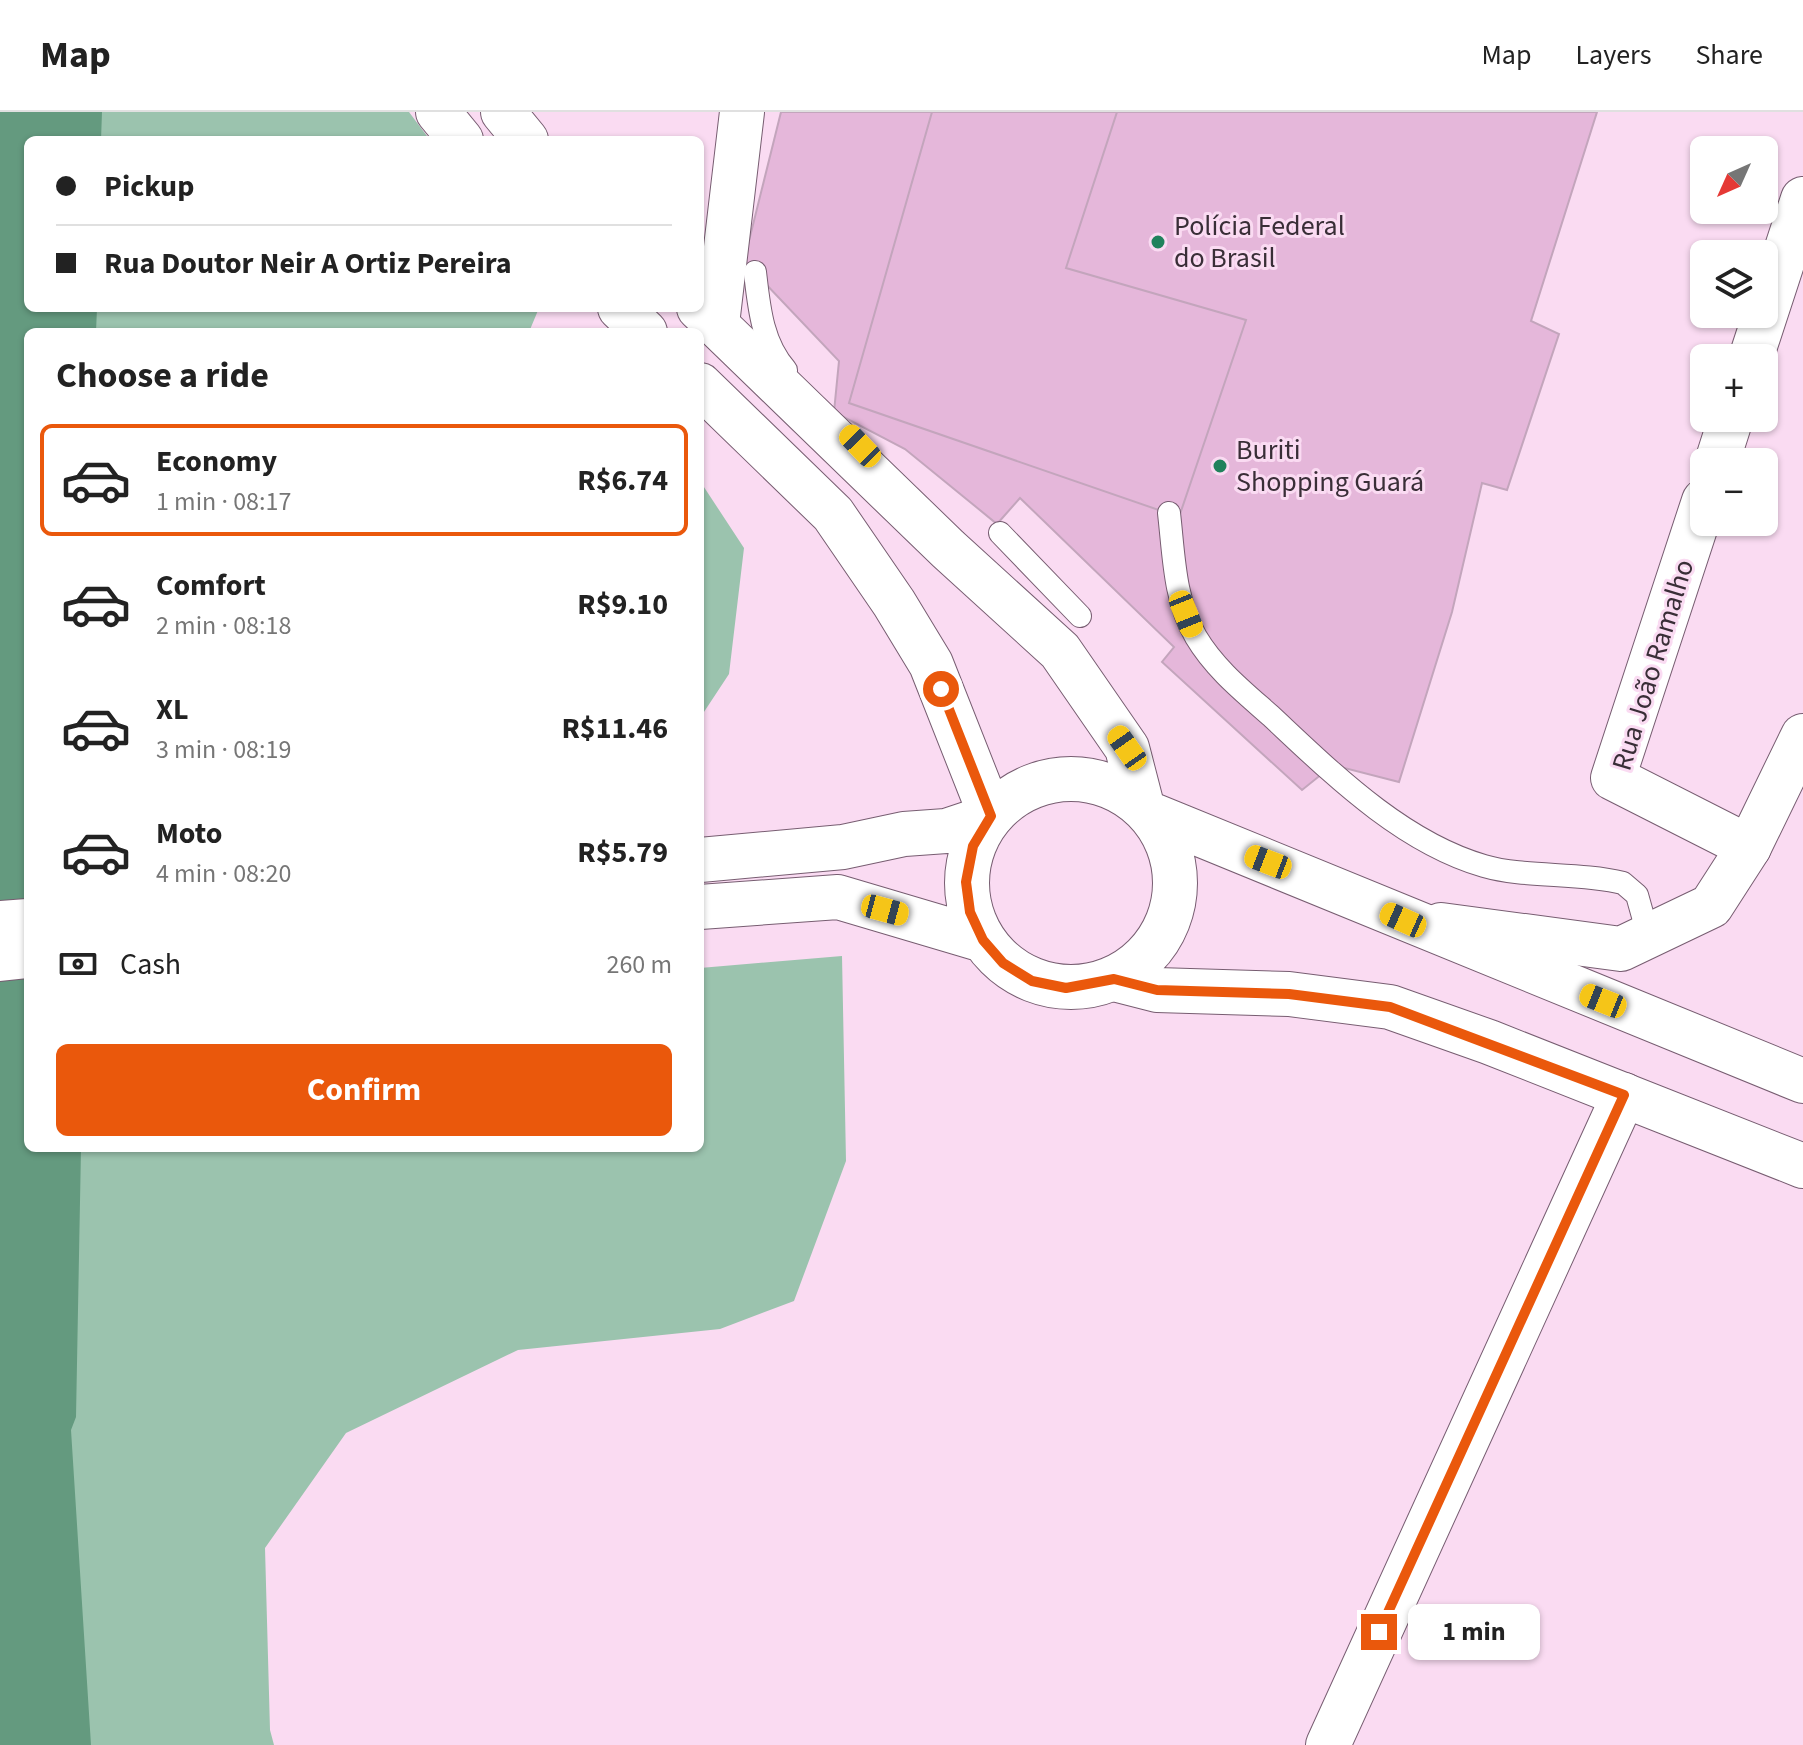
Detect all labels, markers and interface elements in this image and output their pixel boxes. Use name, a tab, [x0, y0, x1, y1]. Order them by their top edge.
text: Map	[40, 28, 111, 82]
text: Map	[1481, 35, 1531, 75]
text: Layers	[1575, 35, 1651, 75]
text: Share	[1695, 35, 1763, 75]
north arrow	[1690, 136, 1778, 224]
map controls	[1690, 136, 1778, 536]
text: Pickup	[104, 165, 194, 208]
place label: Polícia Federal do Brasil	[1174, 206, 1345, 278]
marker: Polícia Federal do Brasil	[1149, 233, 1167, 251]
button: layers	[1690, 240, 1778, 328]
text: Rua Doutor Neir A Ortiz Pereira	[104, 242, 512, 285]
button: +	[1690, 344, 1778, 432]
text: Choose a ride	[56, 350, 269, 401]
car	[835, 420, 885, 472]
place label: Buriti Shopping Guará	[1236, 430, 1424, 502]
text: Economy	[156, 440, 277, 483]
icon: car	[60, 444, 132, 516]
button: −	[1690, 448, 1778, 536]
marker: Buriti Shopping Guará	[1211, 457, 1229, 475]
text: R$6.74	[577, 459, 668, 502]
text: 1 min · 08:17	[156, 483, 291, 520]
street label: Rua João Ramalho	[1602, 555, 1704, 775]
text: Comfort	[156, 564, 266, 607]
icon: car	[60, 568, 132, 640]
text: R$9.10	[577, 583, 668, 626]
car	[1166, 587, 1206, 641]
text: 2 min · 08:18	[156, 607, 291, 644]
route start	[923, 671, 959, 707]
text: XL	[156, 688, 189, 731]
icon: car	[60, 692, 132, 764]
text: R$11.46	[561, 707, 668, 750]
car	[1103, 721, 1151, 775]
text: 3 min · 08:19	[156, 731, 291, 768]
text: Moto	[156, 812, 222, 855]
icon: car	[60, 816, 132, 888]
text: R$5.79	[577, 831, 668, 874]
car	[1241, 842, 1295, 882]
text: 4 min · 08:20	[156, 855, 291, 892]
car	[859, 892, 911, 928]
car	[1376, 899, 1430, 941]
icon: cash	[56, 942, 100, 986]
text: Cash	[120, 943, 181, 986]
text: 260 m	[606, 946, 672, 983]
car	[1576, 981, 1630, 1021]
button: Confirm	[56, 1044, 672, 1136]
callout: 1 min	[1407, 1604, 1539, 1660]
text: 1 min	[1442, 1613, 1506, 1650]
route end	[1361, 1614, 1397, 1650]

